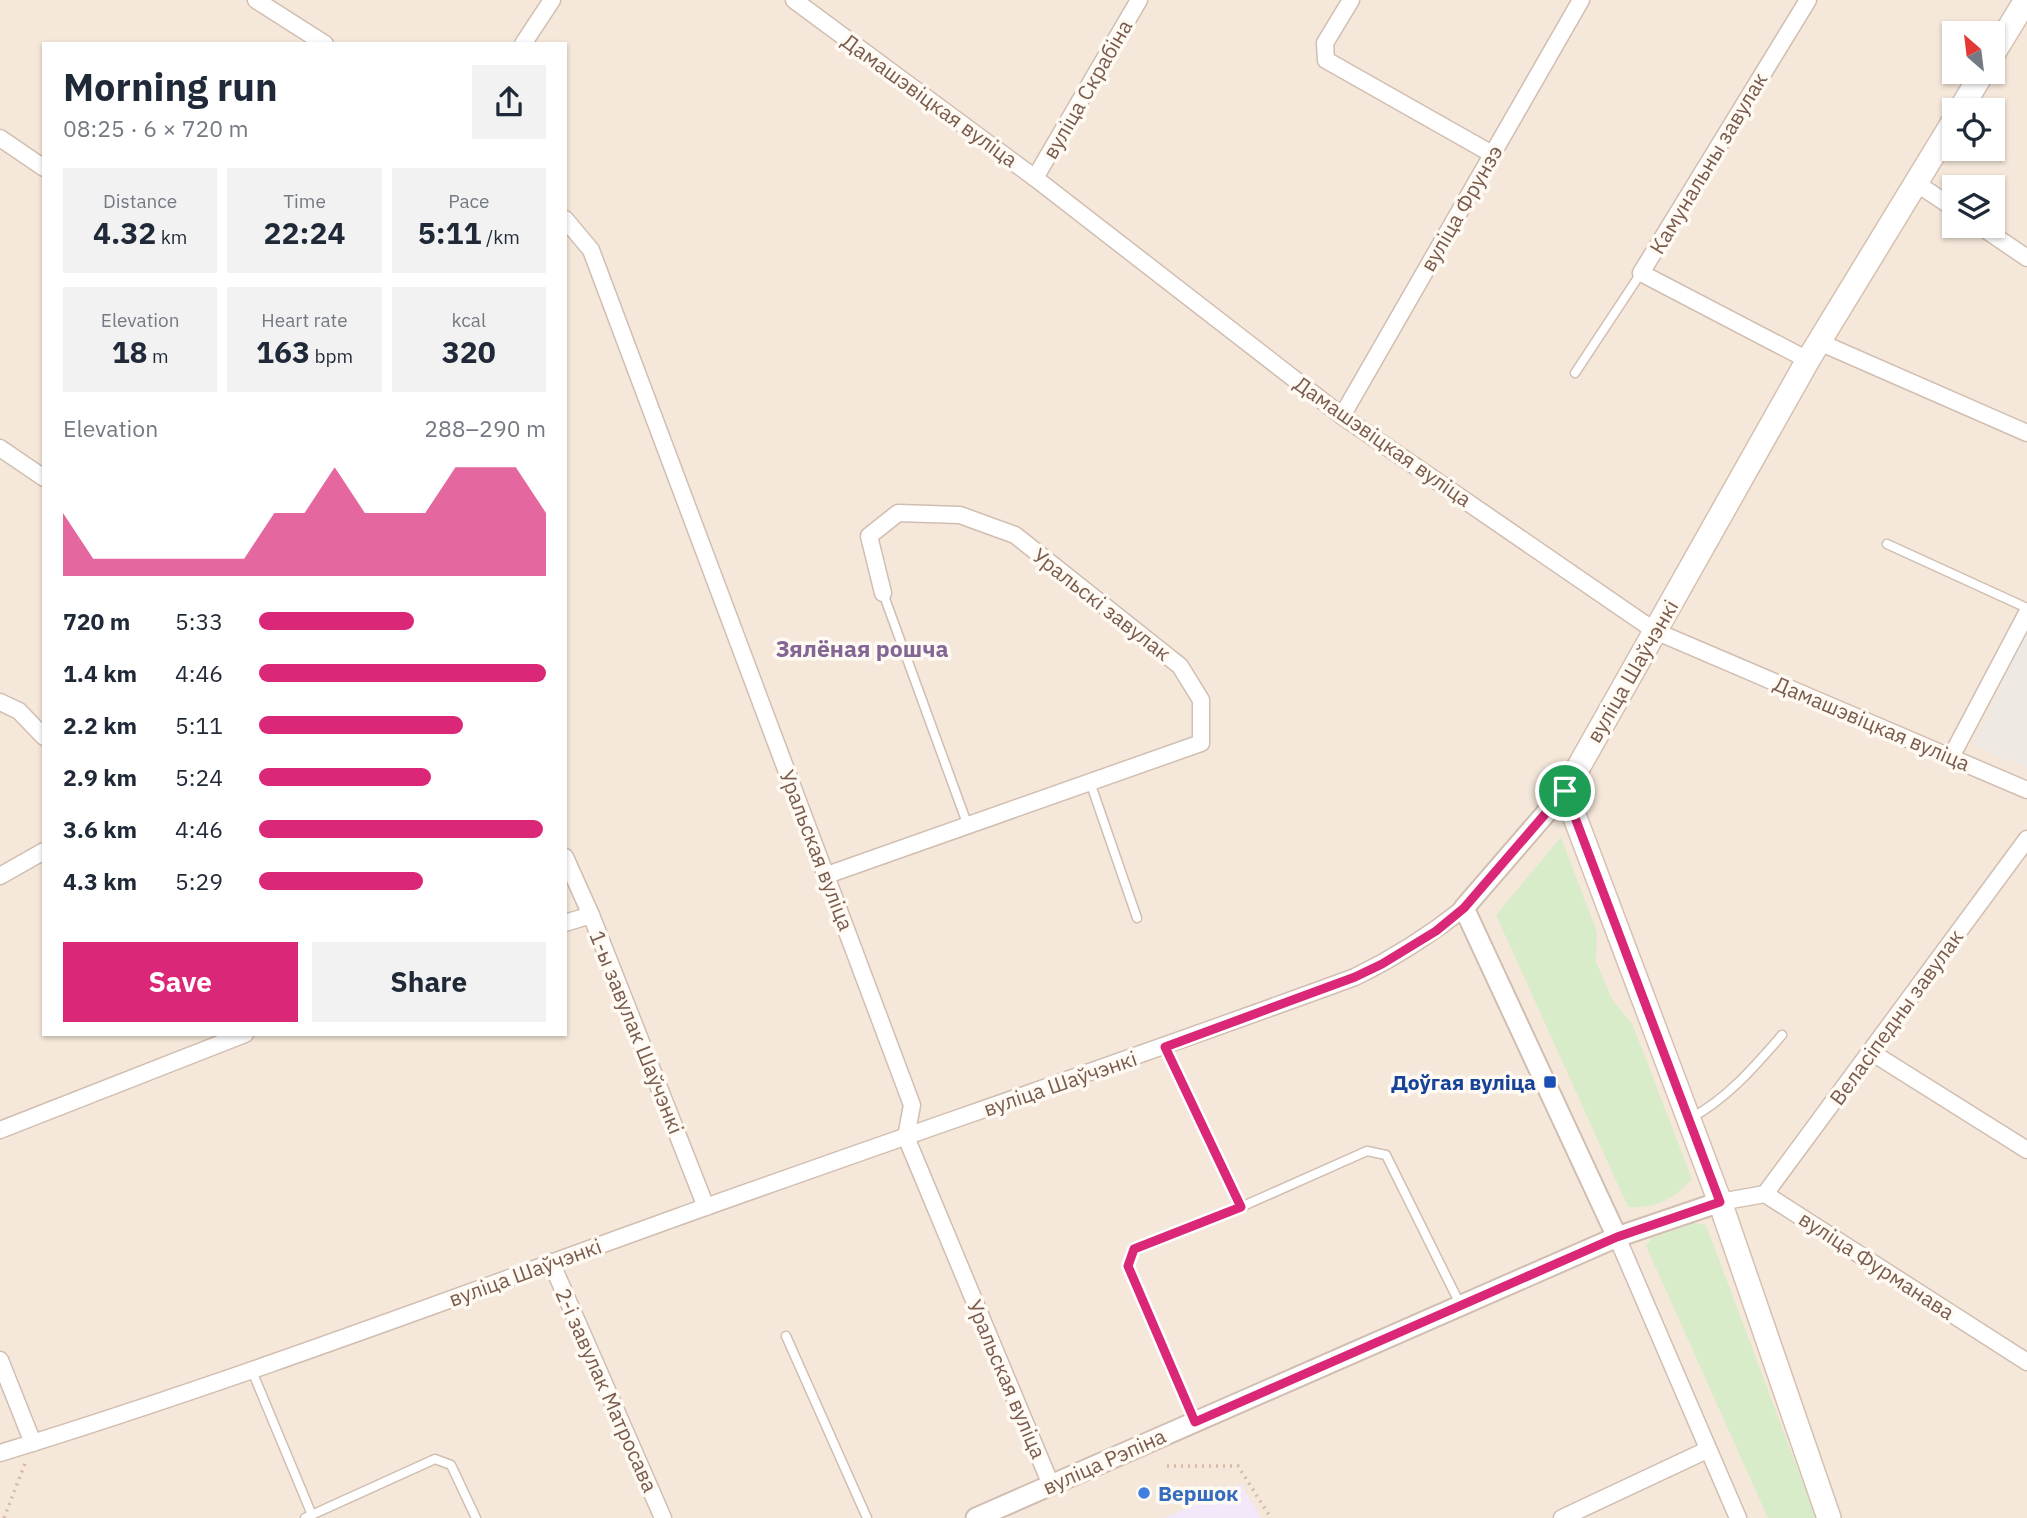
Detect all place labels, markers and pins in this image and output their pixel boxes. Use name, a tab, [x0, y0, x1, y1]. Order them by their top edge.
pin	[1535, 761, 1595, 821]
place label: Доўгая вуліца	[1391, 1068, 1536, 1096]
marker: Доўгая вуліца	[1542, 1074, 1558, 1090]
place label: Вершок	[1158, 1479, 1239, 1507]
marker: Вершок	[1136, 1485, 1152, 1501]

